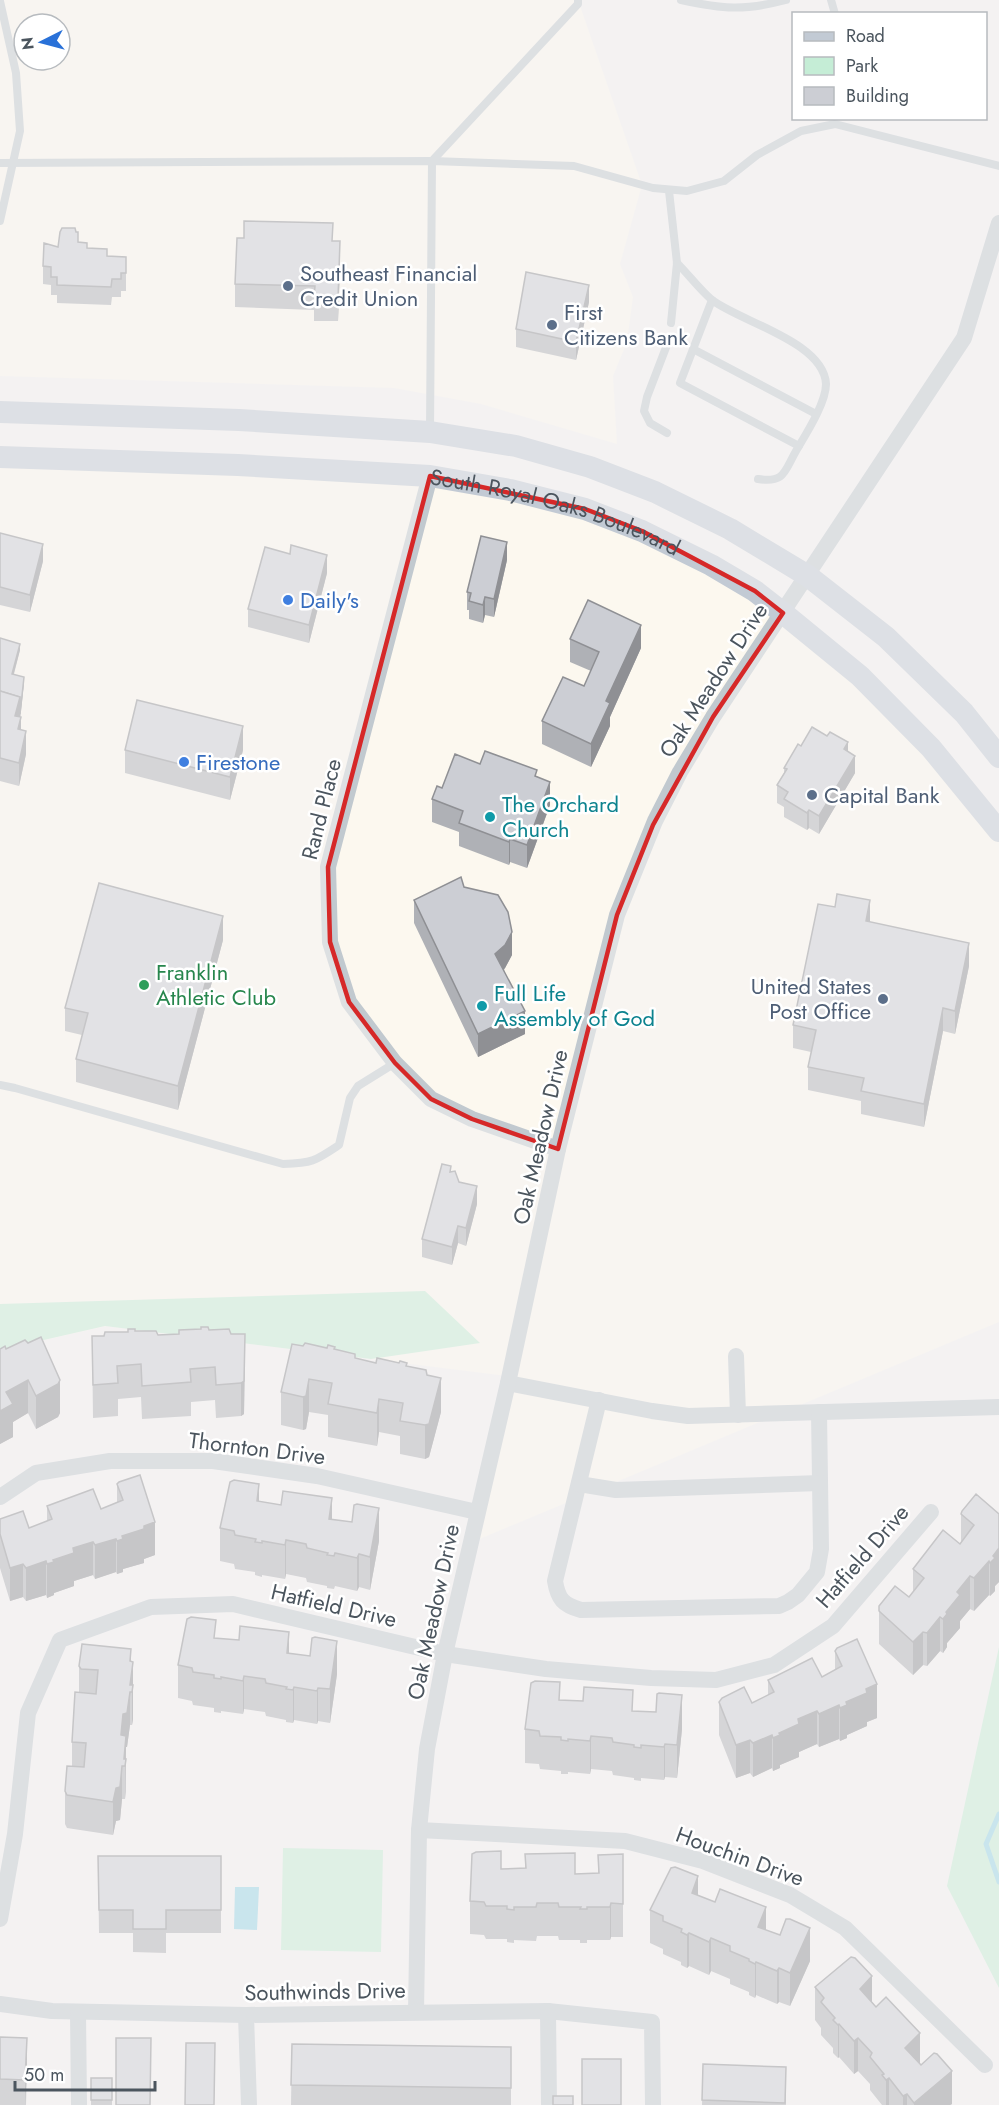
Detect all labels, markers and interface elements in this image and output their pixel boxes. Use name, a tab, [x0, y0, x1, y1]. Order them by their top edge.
north arrow	[12, 12, 72, 72]
legend	[792, 12, 987, 120]
text: Road	[846, 23, 885, 49]
text: N	[15, 36, 40, 51]
text: Park	[846, 53, 878, 79]
text: Building	[846, 83, 909, 109]
place label: Southeast Financial Credit Union	[300, 257, 477, 314]
marker: Southeast Financial Credit Union	[281, 279, 295, 293]
place label: First Citizens Bank	[564, 296, 688, 353]
marker: First Citizens Bank	[545, 318, 559, 332]
street label: South Royal Oaks Boulevard	[428, 460, 686, 564]
place label: Daily's	[300, 584, 359, 616]
marker: Daily's	[281, 593, 295, 607]
street label: Oak Meadow Drive	[651, 596, 775, 764]
place label: Firestone	[196, 746, 280, 778]
marker: Firestone	[177, 755, 191, 769]
street label: Rand Place	[293, 755, 349, 863]
place label: Capital Bank	[824, 779, 940, 811]
place label: The Orchard Church	[502, 788, 619, 845]
marker: Capital Bank	[805, 788, 819, 802]
marker: The Orchard Church	[483, 810, 497, 824]
place label: Franklin Athletic Club	[156, 956, 276, 1013]
place label: United States Post Office	[751, 970, 871, 1027]
place label: Full Life Assembly of God	[494, 977, 655, 1034]
marker: Franklin Athletic Club	[137, 978, 151, 992]
marker: United States Post Office	[876, 992, 890, 1006]
marker: Full Life Assembly of God	[475, 999, 489, 1013]
street label: Oak Meadow Drive	[504, 1046, 576, 1228]
street label: Thornton Drive	[187, 1424, 327, 1472]
street label: Hatfield Drive	[808, 1497, 916, 1615]
street label: Oak Meadow Drive	[399, 1521, 467, 1703]
street label: Hatfield Drive	[268, 1575, 400, 1635]
street label: Houchin Drive	[672, 1818, 808, 1894]
street label: Southwinds Drive	[244, 1974, 406, 2008]
scale bar	[15, 2054, 154, 2092]
text: 50 m	[24, 2062, 64, 2088]

